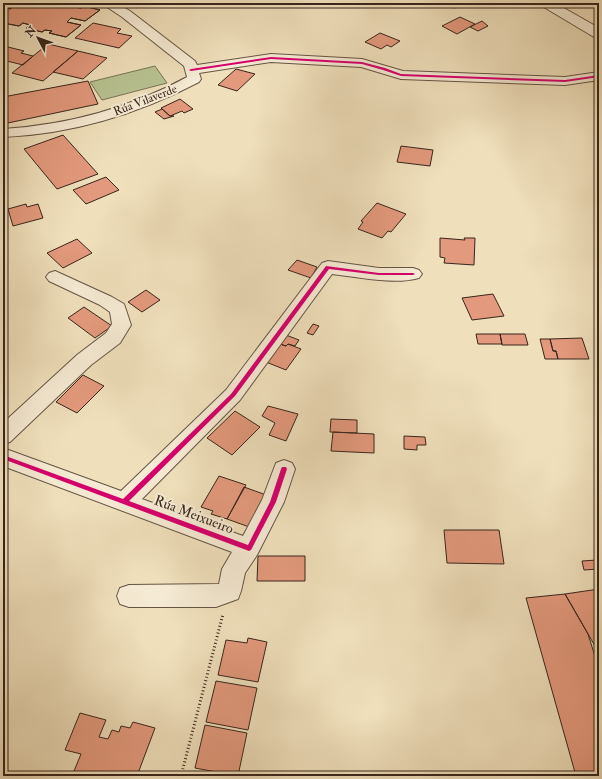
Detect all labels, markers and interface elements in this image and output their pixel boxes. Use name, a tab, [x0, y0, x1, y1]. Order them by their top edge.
north arrow	[18, 18, 58, 58]
text: N	[22, 23, 40, 41]
street label: Rúa Vilaverde	[111, 81, 179, 119]
street label: Rúa Meixueiro	[152, 492, 236, 537]

